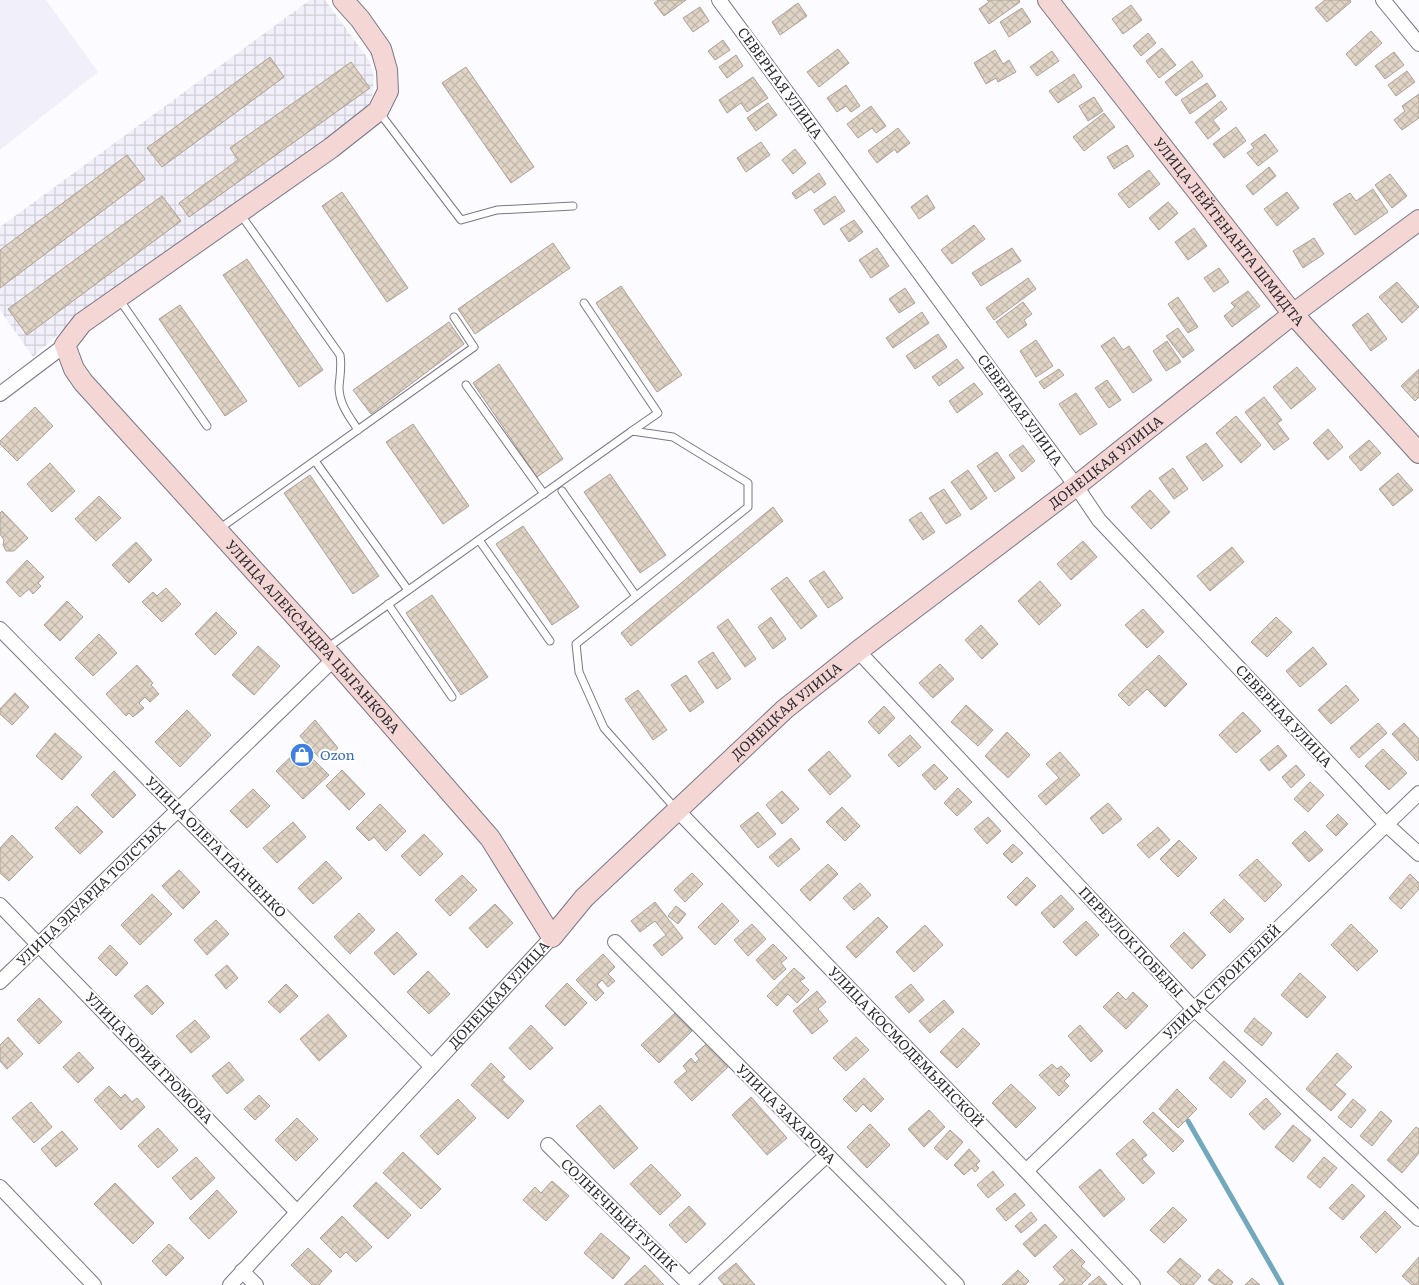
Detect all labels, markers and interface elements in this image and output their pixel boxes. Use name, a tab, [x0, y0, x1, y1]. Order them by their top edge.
street label: СЕВЕРНАЯ УЛИЦА	[733, 23, 829, 143]
street label: УЛИЦА ЛЕЙТЕНАНТА ШМИДТА	[1150, 133, 1310, 330]
street label: СЕВЕРНАЯ УЛИЦА	[973, 350, 1069, 470]
street label: ДОНЕЦКАЯ УЛИЦА	[1044, 410, 1167, 512]
street label: УЛИЦА АЛЕКСАНДРА ЦЫГАНКОВА	[222, 535, 406, 738]
street label: ДОНЕЦКАЯ УЛИЦА	[726, 656, 846, 764]
street label: СЕВЕРНАЯ УЛИЦА	[1232, 660, 1338, 771]
shop icon: Ozon	[289, 742, 315, 768]
place label: Ozon	[320, 744, 355, 764]
street label: УЛИЦА ОЛЕГА ПАНЧЕНКО	[142, 771, 292, 921]
street label: УЛИЦА ЭДУАРДА ТОЛСТЫХ	[11, 817, 169, 970]
street label: ПЕРЕУЛОК ПОБЕДЫ	[1075, 881, 1189, 1001]
street label: УЛИЦА СТРОИТЕЛЕЙ	[1158, 919, 1285, 1043]
street label: ДОНЕЦКАЯ УЛИЦА	[443, 935, 554, 1052]
street label: УЛИЦА КОСМОДЕМЬЯНСКОЙ	[824, 962, 989, 1131]
street label: УЛИЦА ЮРИЯ ГРОМОВА	[81, 987, 219, 1128]
street label: УЛИЦА ЗАХАРОВА	[732, 1059, 842, 1168]
street label: СОЛНЕЧНЫЙ ТУПИК	[557, 1153, 683, 1276]

